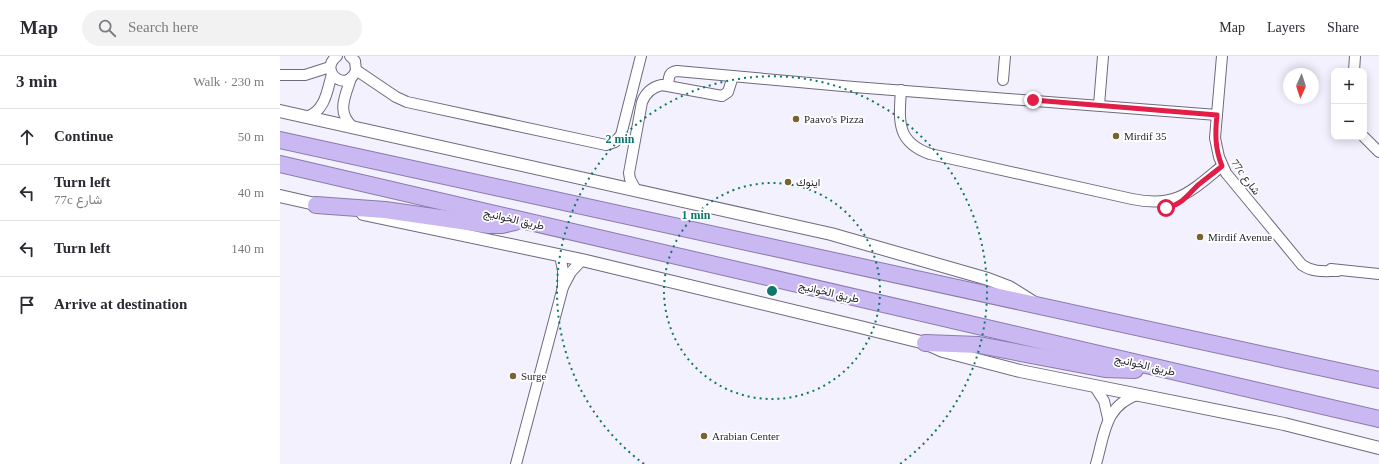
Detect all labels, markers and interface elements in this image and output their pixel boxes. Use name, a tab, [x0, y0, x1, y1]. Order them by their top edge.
search box	[82, 10, 362, 46]
text: Map	[20, 17, 58, 38]
icon: search	[96, 17, 118, 39]
text: Search here	[128, 19, 198, 35]
text: Map	[1219, 20, 1245, 35]
text: Layers	[1267, 20, 1305, 35]
text: Share	[1327, 20, 1359, 35]
north arrow	[1283, 68, 1319, 104]
map controls	[1331, 68, 1367, 140]
button: +	[1331, 68, 1367, 104]
text: 3 min	[16, 72, 57, 91]
text: Walk · 230 m	[193, 74, 264, 89]
route end	[1024, 91, 1042, 109]
button: −	[1331, 104, 1367, 140]
place label: Paavo's Pizza	[804, 113, 864, 125]
marker: Paavo's Pizza	[791, 114, 801, 124]
icon: ahead	[16, 126, 38, 148]
text: Continue	[54, 128, 113, 144]
text: 50 m	[238, 129, 264, 144]
place label: Mirdif 35	[1124, 130, 1167, 142]
marker: Mirdif 35	[1111, 131, 1121, 141]
text: 2 min	[605, 132, 635, 146]
street label: 77c شارع	[1228, 157, 1263, 198]
text: Turn left	[54, 174, 111, 190]
place label: اينوك	[796, 176, 820, 189]
marker: اينوك	[783, 177, 793, 187]
icon: left	[16, 182, 38, 204]
text: 40 m	[238, 185, 264, 200]
text: 77c شارع	[54, 192, 102, 207]
route start	[1157, 199, 1175, 217]
street label: طريق الخوانيج	[482, 206, 546, 234]
text: 1 min	[681, 208, 711, 222]
place label: Mirdif Avenue	[1208, 231, 1272, 243]
marker: Mirdif Avenue	[1195, 232, 1205, 242]
icon: left	[16, 238, 38, 260]
text: Turn left	[54, 240, 111, 256]
text: 140 m	[231, 241, 264, 256]
street label: طريق الخوانيج	[797, 279, 861, 307]
centre of rings	[765, 284, 779, 298]
icon: arrive	[16, 294, 38, 316]
text: Arrive at destination	[54, 296, 187, 312]
street label: طريق الخوانيج	[1113, 352, 1177, 380]
place label: Surge	[521, 370, 547, 382]
marker: Surge	[508, 371, 518, 381]
place label: Arabian Center	[712, 430, 780, 442]
marker: Arabian Center	[699, 431, 709, 441]

